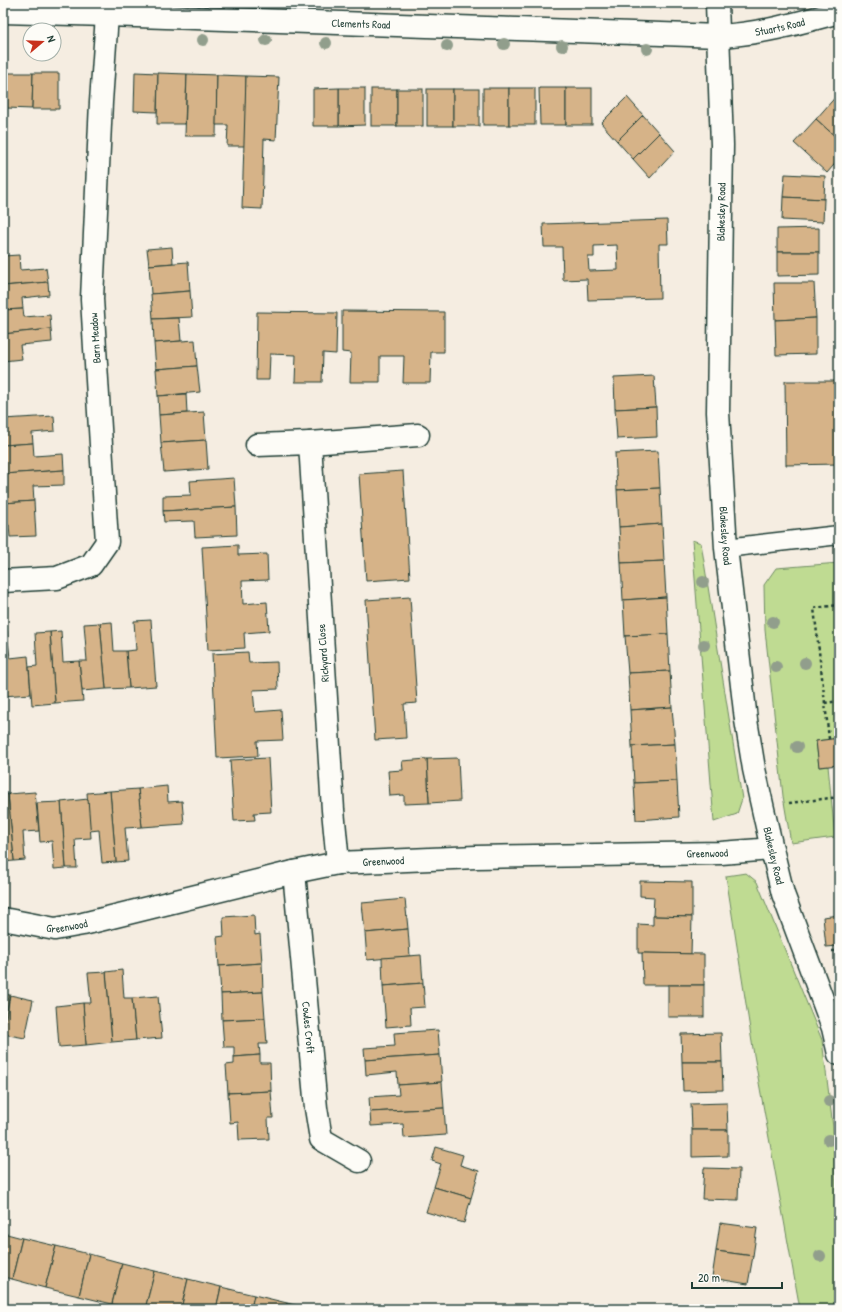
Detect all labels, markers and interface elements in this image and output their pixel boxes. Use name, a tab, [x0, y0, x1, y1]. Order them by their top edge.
street label: Stuarts Road	[754, 14, 807, 39]
street label: Clements Road	[331, 16, 391, 32]
north arrow	[22, 22, 62, 62]
text: N	[44, 34, 59, 44]
street label: Blakesley Road	[713, 182, 729, 241]
street label: Barn Meadow	[86, 312, 104, 364]
street label: Blakesley Road	[717, 506, 735, 566]
street label: Rickyard Close	[314, 623, 332, 683]
street label: Blakesley Road	[760, 826, 788, 886]
street label: Greenwood	[686, 845, 729, 861]
street label: Greenwood	[362, 853, 405, 869]
street label: Greenwood	[45, 916, 90, 936]
street label: Cowles Croft	[299, 1001, 318, 1054]
scale bar	[692, 1264, 782, 1290]
text: 20 m	[698, 1269, 720, 1286]

